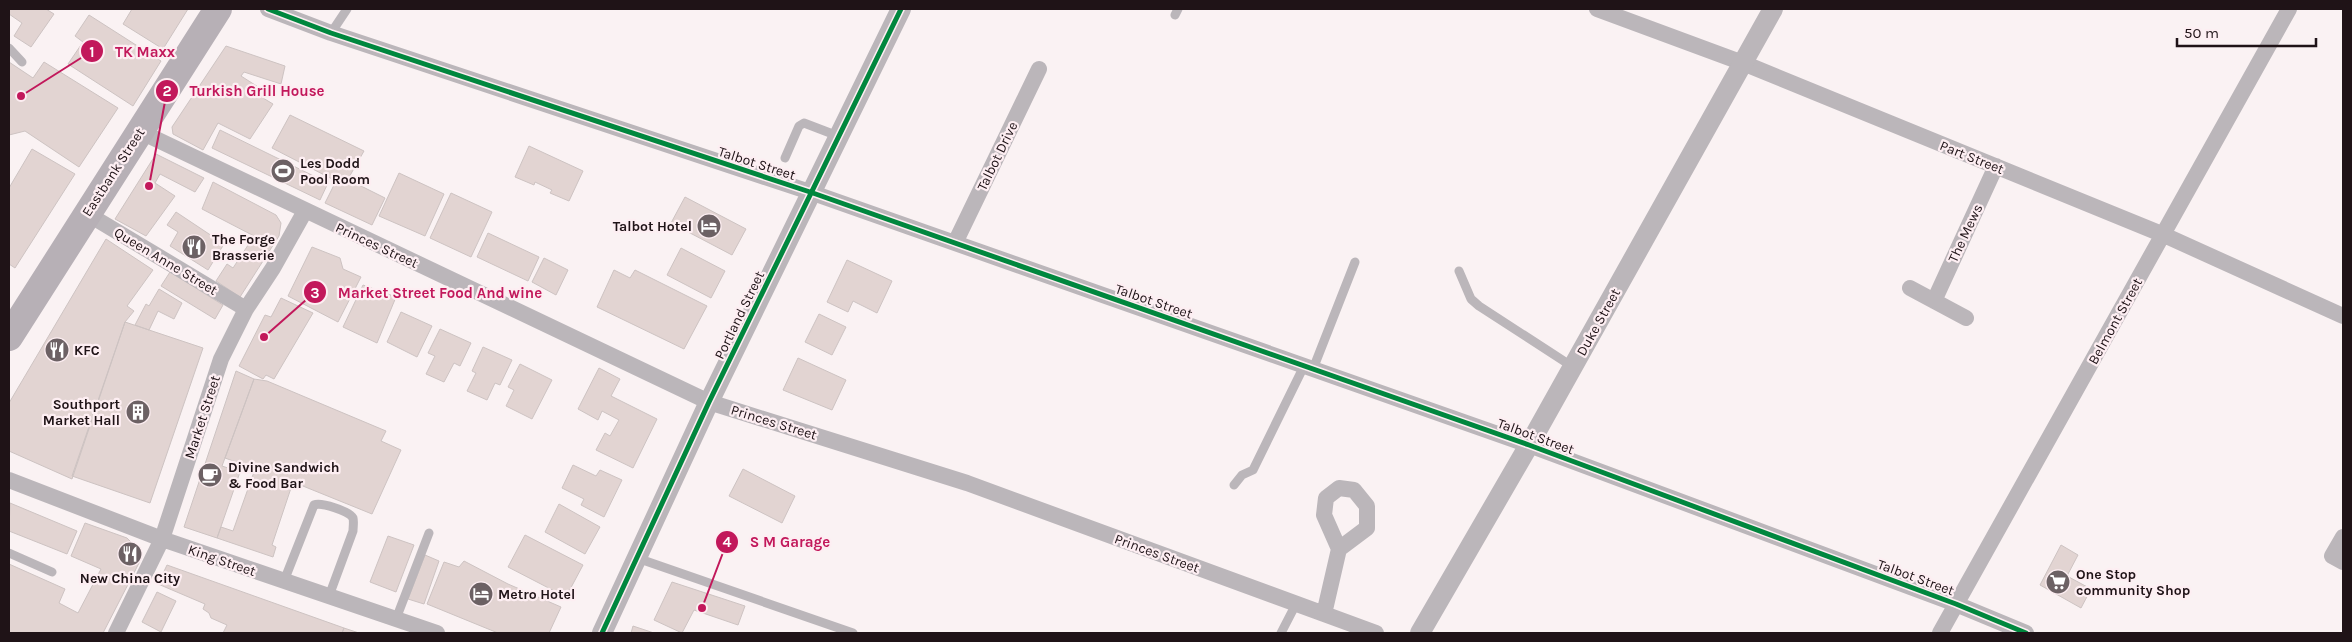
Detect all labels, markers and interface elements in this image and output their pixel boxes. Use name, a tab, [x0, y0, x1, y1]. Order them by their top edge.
scale bar	[2177, 15, 2316, 47]
text: 50 m	[2184, 24, 2219, 42]
callout: TK Maxx	[80, 36, 185, 66]
text: 1	[89, 43, 95, 61]
text: TK Maxx	[115, 43, 176, 61]
callout: Turkish Grill House	[155, 76, 335, 106]
text: 2	[162, 82, 172, 100]
text: Turkish Grill House	[189, 82, 325, 100]
street label: Talbot Drive	[973, 119, 1021, 193]
street label: Eastbank Street	[78, 125, 148, 220]
street label: Part Street	[1937, 137, 2006, 178]
street label: Talbot Street	[716, 143, 798, 184]
place label: Les Dodd Pool Room	[300, 155, 370, 188]
sports icon: Les Dodd Pool Room	[270, 158, 296, 184]
street label: The Mews	[1945, 201, 1986, 265]
hotel icon: Talbot Hotel	[696, 213, 722, 239]
place label: Talbot Hotel	[613, 218, 692, 235]
street label: Princes Street	[333, 219, 421, 272]
street label: Queen Anne Street	[111, 224, 221, 299]
place label: The Forge Brasserie	[212, 231, 275, 264]
restaurant icon: The Forge Brasserie	[181, 234, 207, 260]
street label: Portland Street	[711, 268, 768, 362]
street label: Belmont Street	[2085, 275, 2146, 367]
callout: Market Street Food And wine	[302, 277, 552, 307]
street label: Talbot Street	[1113, 280, 1195, 323]
text: 3	[310, 284, 320, 302]
text: Market Street Food And wine	[338, 284, 542, 302]
street label: Duke Street	[1573, 286, 1624, 359]
restaurant icon: KFC	[44, 337, 70, 363]
place label: KFC	[74, 342, 100, 359]
street label: Market Street	[181, 373, 224, 461]
place label: Southport Market Hall	[43, 396, 120, 429]
building icon: Southport Market Hall	[125, 399, 151, 425]
street label: Princes Street	[729, 401, 819, 444]
street label: Talbot Street	[1495, 415, 1577, 458]
place label: Divine Sandwich & Food Bar	[228, 459, 340, 492]
cafe icon: Divine Sandwich & Food Bar	[197, 462, 223, 488]
callout: S M Garage	[714, 527, 840, 557]
street label: Princes Street	[1112, 530, 1202, 577]
text: 4	[723, 533, 732, 551]
text: S M Garage	[750, 533, 830, 551]
restaurant icon: New China City	[117, 541, 143, 567]
street label: King Street	[186, 541, 258, 580]
street label: Talbot Street	[1875, 556, 1957, 599]
place label: One Stop community Shop	[2076, 566, 2190, 599]
supermarket icon: One Stop community Shop	[2045, 569, 2071, 595]
place label: New China City	[80, 570, 180, 587]
hotel icon: Metro Hotel	[468, 581, 494, 607]
place label: Metro Hotel	[498, 586, 575, 603]

